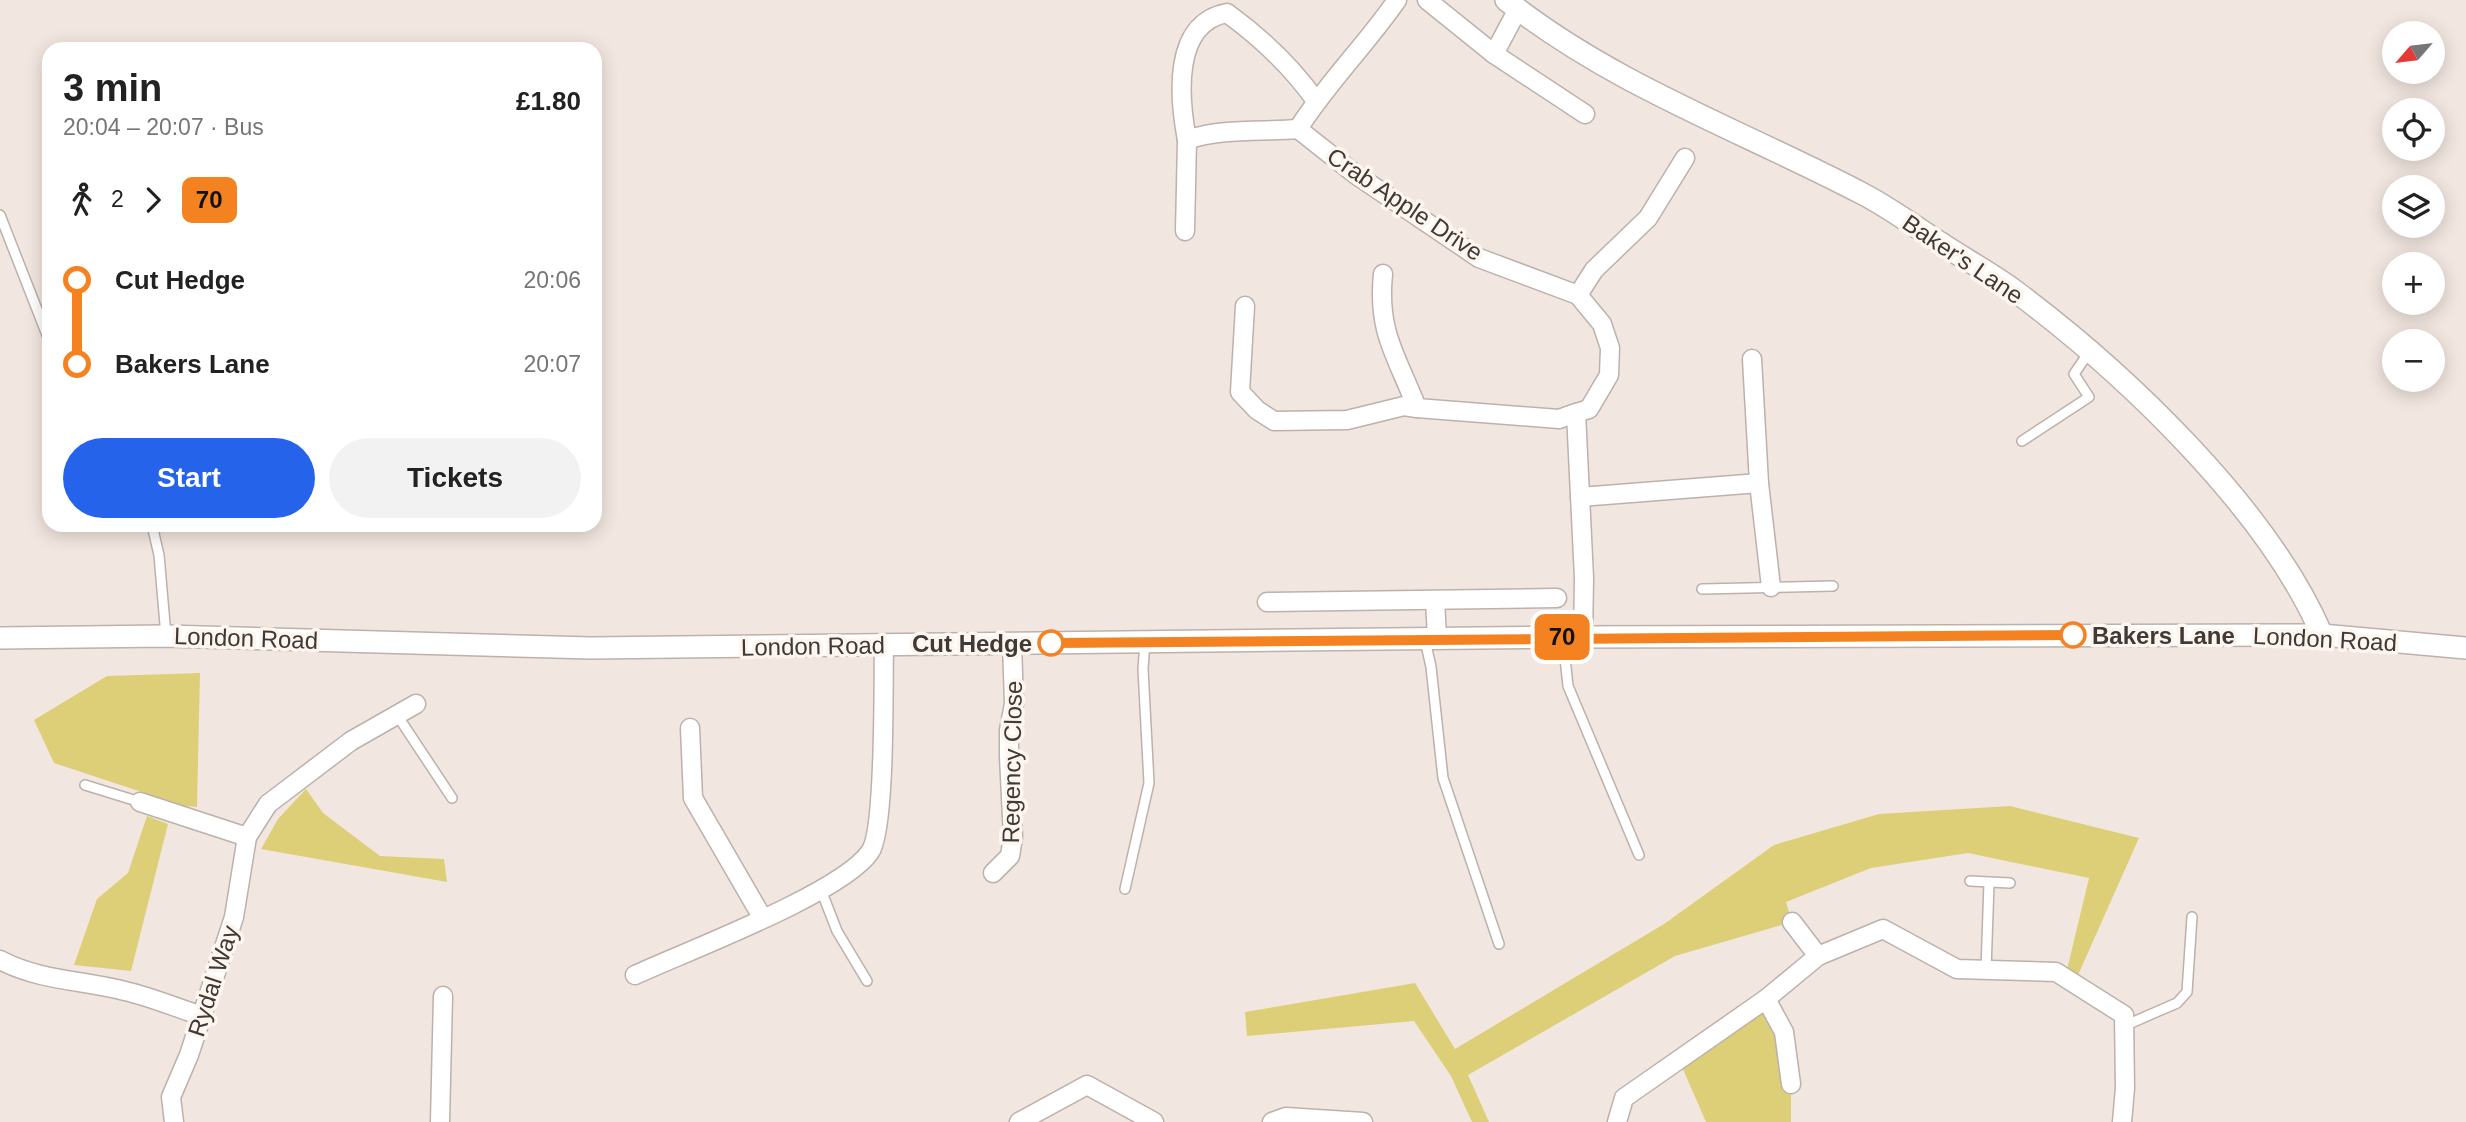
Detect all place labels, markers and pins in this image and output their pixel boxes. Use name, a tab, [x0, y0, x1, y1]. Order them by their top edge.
marker: Bakers Lane	[2060, 622, 2086, 648]
place label: Bakers Lane	[2092, 622, 2235, 649]
place label: Cut Hedge	[912, 630, 1032, 657]
marker: Cut Hedge	[1038, 630, 1064, 656]

